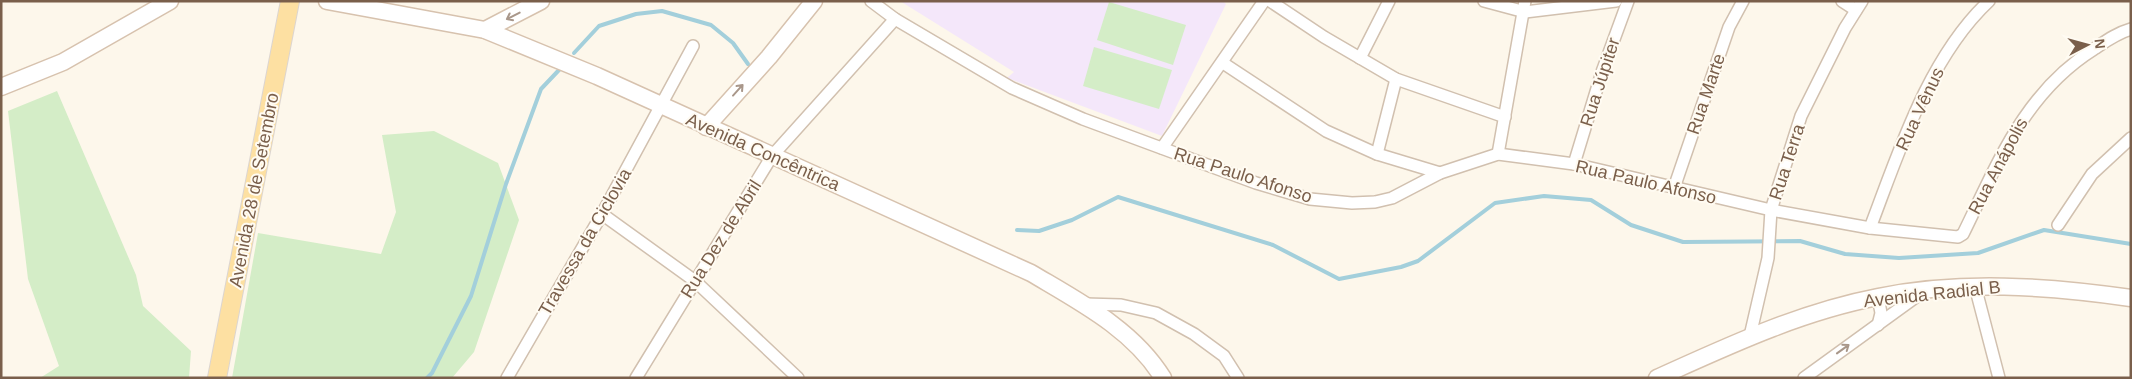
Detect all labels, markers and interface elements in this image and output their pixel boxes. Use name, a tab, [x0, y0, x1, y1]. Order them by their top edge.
one-way arrow	[506, 12, 521, 21]
north arrow	[2062, 20, 2112, 70]
street label: Rua Júpiter	[1576, 35, 1624, 129]
text: N	[2091, 38, 2108, 50]
street label: Rua Marte	[1683, 51, 1729, 137]
street label: Rua Vênus	[1892, 64, 1948, 154]
one-way arrow	[732, 84, 744, 97]
street label: Avenida 28 de Setembro	[225, 91, 283, 289]
street label: Avenida Concêntrica	[683, 109, 844, 195]
street label: Rua Anápolis	[1964, 114, 2032, 218]
street label: Rua Terra	[1765, 121, 1809, 203]
street label: Rua Paulo Afonso	[1171, 143, 1315, 207]
street label: Rua Paulo Afonso	[1574, 156, 1718, 208]
street label: Travessa da Ciclovia	[535, 164, 636, 319]
street label: Rua Dez de Abril	[677, 176, 765, 302]
street label: Avenida Radial B	[1862, 277, 2002, 311]
one-way arrow	[1836, 344, 1850, 354]

